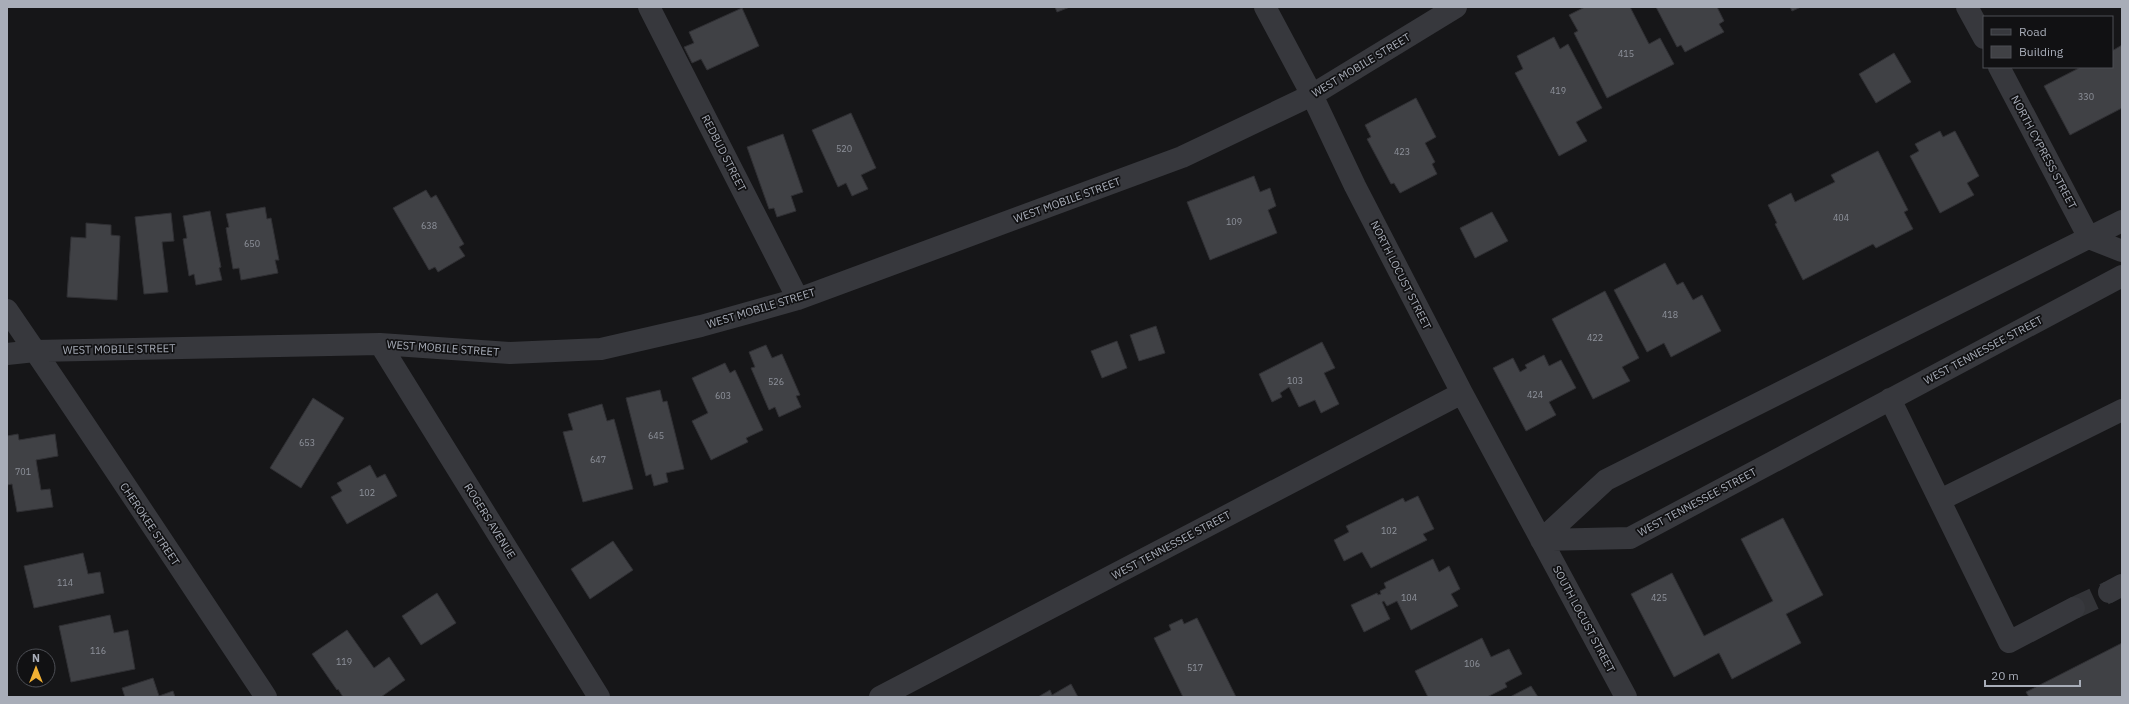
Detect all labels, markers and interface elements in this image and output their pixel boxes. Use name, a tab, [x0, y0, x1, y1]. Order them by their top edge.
legend	[1983, 16, 2113, 68]
text: Road	[2019, 24, 2047, 39]
street label: WEST MOBILE STREET	[1309, 30, 1414, 100]
text: Building	[2019, 44, 2064, 59]
house number: 415	[1618, 48, 1634, 59]
house number: 419	[1550, 85, 1566, 96]
house number: 330	[2078, 91, 2094, 102]
street label: NORTH CYPRESS STREET	[2008, 93, 2080, 212]
street label: REDBUD STREET	[699, 112, 750, 194]
house number: 520	[836, 143, 852, 154]
house number: 423	[1394, 146, 1410, 157]
street label: WEST MOBILE STREET	[1012, 174, 1123, 226]
house number: 404	[1833, 212, 1849, 223]
house number: 109	[1226, 216, 1242, 227]
street label: NORTH LOCUST STREET	[1367, 218, 1435, 332]
house number: 638	[421, 220, 437, 231]
house number: 650	[244, 238, 260, 249]
street label: WEST MOBILE STREET	[705, 285, 818, 331]
house number: 418	[1662, 309, 1678, 320]
street label: WEST TENNESSEE STREET	[1921, 312, 2046, 387]
house number: 422	[1587, 332, 1603, 343]
street label: WEST MOBILE STREET	[386, 337, 500, 359]
street label: WEST MOBILE STREET	[62, 341, 176, 357]
house number: 103	[1287, 375, 1303, 386]
house number: 526	[768, 376, 784, 387]
house number: 424	[1527, 389, 1543, 400]
house number: 603	[715, 390, 731, 401]
house number: 645	[648, 430, 664, 441]
house number: 653	[299, 437, 315, 448]
house number: 647	[590, 454, 606, 465]
street label: WEST TENNESSEE STREET	[1635, 464, 1760, 539]
house number: 701	[15, 466, 31, 477]
street label: CHEROKEE STREET	[117, 480, 183, 569]
street label: ROGERS AVENUE	[461, 481, 519, 561]
house number: 102	[359, 487, 375, 498]
street label: WEST TENNESSEE STREET	[1109, 507, 1234, 582]
house number: 102	[1381, 525, 1397, 536]
street label: SOUTH LOCUST STREET	[1550, 563, 1619, 676]
house number: 114	[57, 577, 73, 588]
house number: 104	[1401, 592, 1417, 603]
house number: 425	[1651, 592, 1667, 603]
house number: 116	[90, 645, 106, 656]
north arrow	[16, 648, 56, 688]
text: N	[32, 651, 40, 665]
house number: 119	[336, 656, 352, 667]
house number: 106	[1464, 658, 1480, 669]
house number: 517	[1187, 662, 1203, 673]
scale bar	[1985, 662, 2080, 688]
text: 20 m	[1991, 668, 2019, 683]

